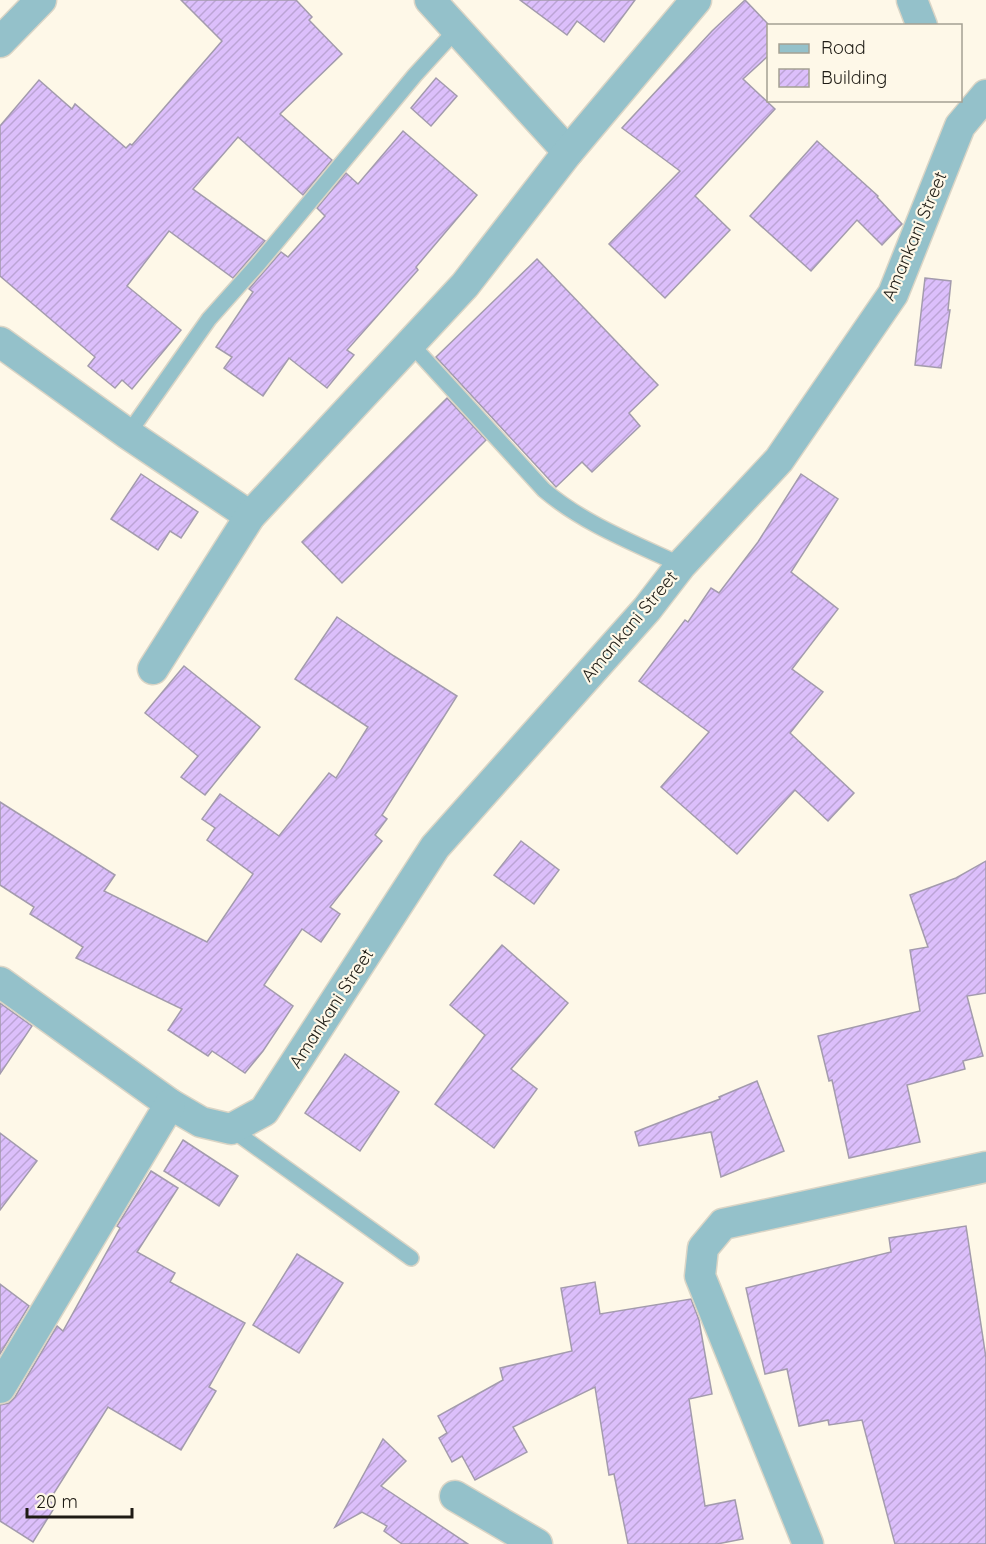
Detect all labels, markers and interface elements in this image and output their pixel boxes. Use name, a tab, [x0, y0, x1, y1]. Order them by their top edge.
legend	[767, 24, 962, 102]
text: Road	[821, 36, 866, 59]
text: Building	[821, 66, 887, 89]
street label: Amankani Street	[876, 168, 952, 304]
street label: Amankani Street	[576, 566, 682, 686]
street label: Amankani Street	[284, 944, 378, 1072]
scale bar	[27, 1481, 132, 1519]
text: 20 m	[36, 1490, 78, 1513]

